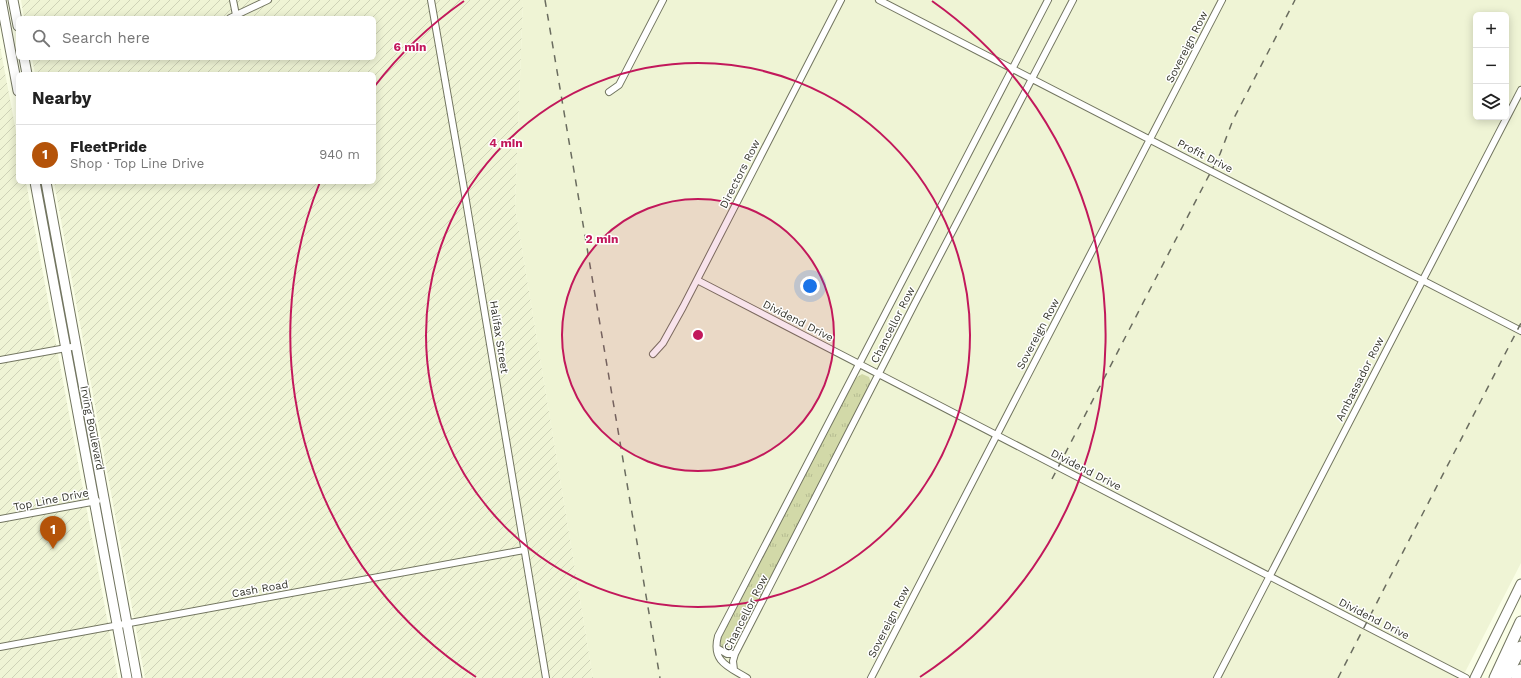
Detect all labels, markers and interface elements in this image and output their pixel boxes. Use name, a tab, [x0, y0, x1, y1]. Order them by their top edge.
street label: Sovereign Row	[1163, 9, 1211, 85]
map controls	[1473, 12, 1509, 120]
button: +	[1473, 12, 1509, 48]
search box	[16, 16, 376, 60]
icon: search	[30, 27, 52, 49]
text: Search here	[62, 29, 150, 47]
text: 6 min	[393, 40, 427, 54]
button: −	[1473, 48, 1509, 84]
button: layers	[1473, 84, 1509, 120]
text: Nearby	[32, 88, 91, 108]
text: 4 min	[489, 136, 523, 150]
street label: Profit Drive	[1175, 136, 1235, 176]
street label: Directors Row	[717, 137, 763, 211]
text: FleetPride	[70, 138, 147, 156]
text: 1	[42, 147, 48, 162]
text: 940 m	[319, 147, 360, 162]
text: Shop · Top Line Drive	[70, 156, 204, 171]
text: 2 min	[586, 232, 618, 246]
your location	[800, 276, 820, 296]
street label: Chancellor Row	[868, 285, 918, 365]
street label: Sovereign Row	[1014, 296, 1062, 372]
street label: Dividend Drive	[761, 298, 835, 344]
street label: Halifax Street	[487, 300, 511, 375]
centre of rings	[691, 328, 705, 342]
street label: Ambassador Row	[1333, 335, 1387, 423]
street label: Irving Boulevard	[77, 385, 107, 471]
street label: Dividend Drive	[1049, 447, 1123, 493]
street label: Top Line Drive	[12, 486, 90, 514]
pin: 1	[40, 516, 66, 549]
street label: Chancellor Row	[721, 573, 771, 653]
street label: Cash Road	[231, 578, 289, 600]
street label: Sovereign Row	[865, 584, 913, 660]
street label: Dividend Drive	[1337, 596, 1411, 642]

